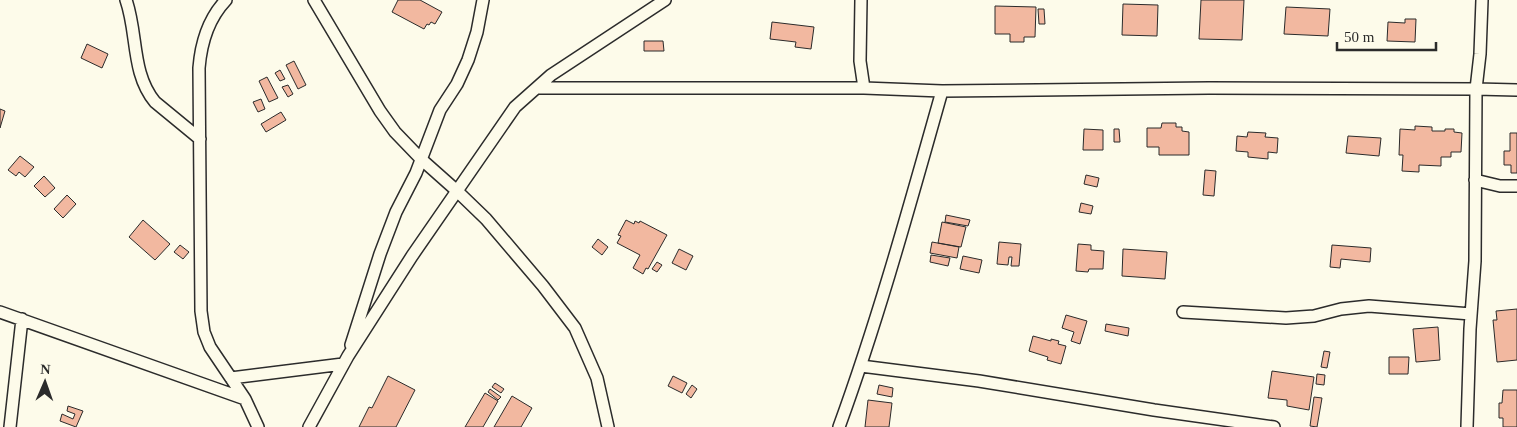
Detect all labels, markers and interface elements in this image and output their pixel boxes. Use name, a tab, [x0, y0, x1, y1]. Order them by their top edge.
scale bar	[1337, 20, 1436, 52]
text: 50 m	[1344, 29, 1375, 45]
north arrow	[20, 357, 70, 407]
text: N	[40, 362, 51, 377]

